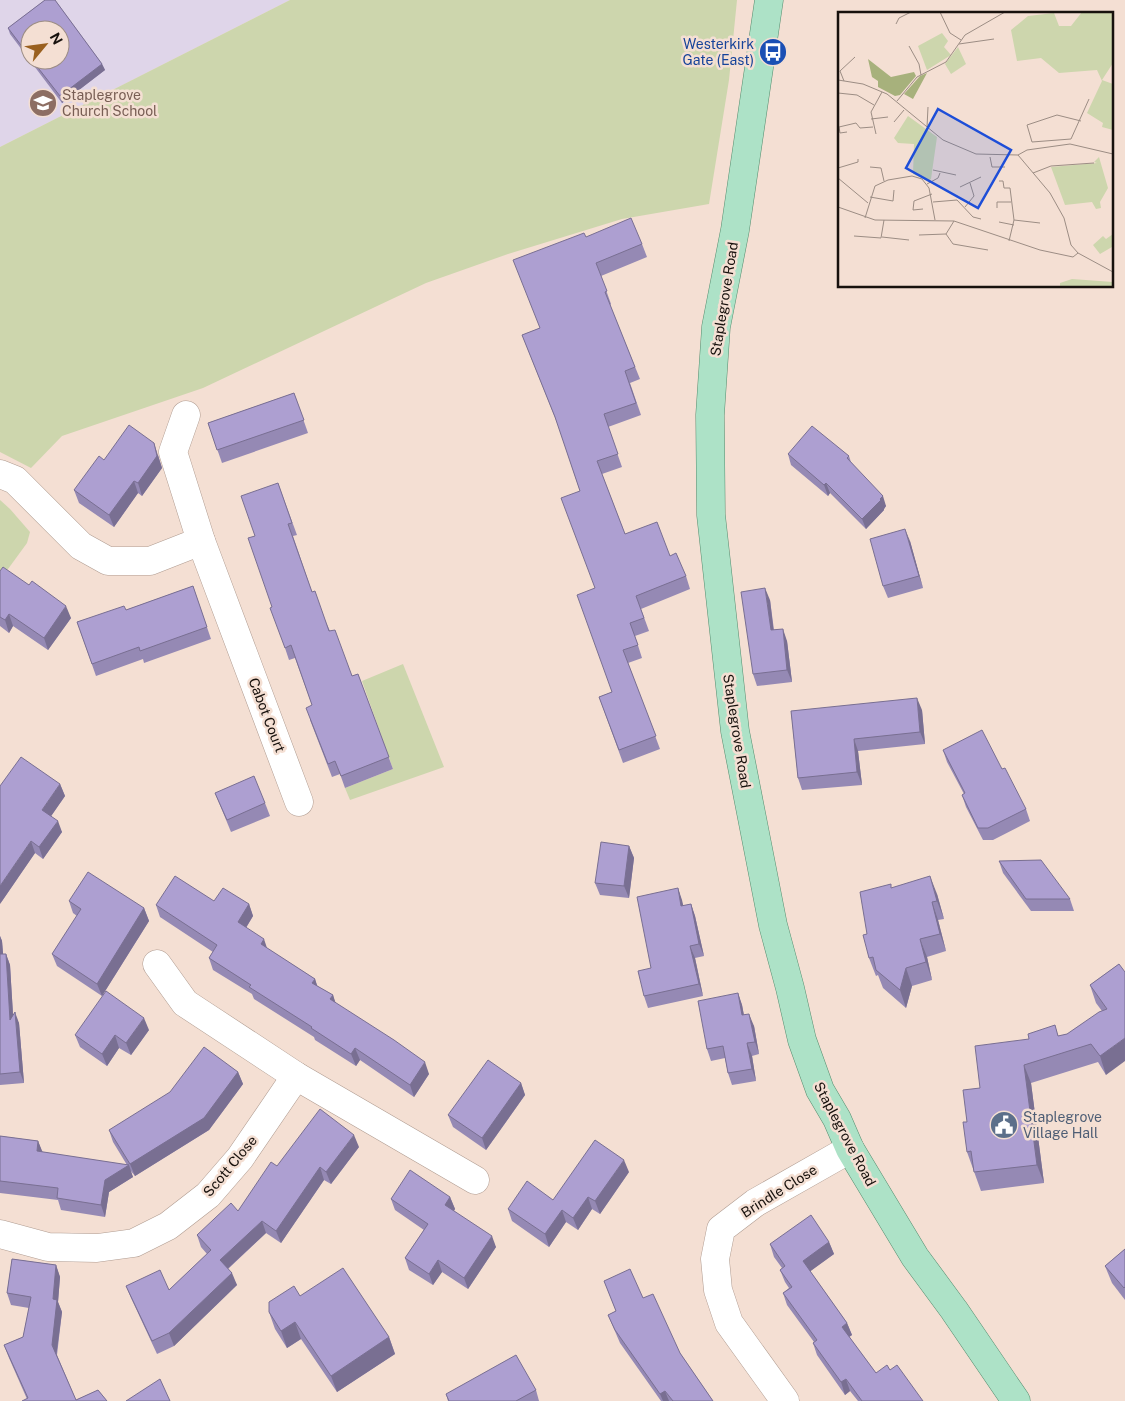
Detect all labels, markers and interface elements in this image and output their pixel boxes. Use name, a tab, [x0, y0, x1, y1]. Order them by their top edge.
inset map	[838, 12, 1112, 288]
north arrow	[20, 20, 70, 70]
text: N	[47, 30, 66, 47]
place label: Westerkirk Gate (East)	[683, 36, 754, 68]
bus stop icon: Westerkirk Gate (East)	[758, 37, 788, 67]
place label: Staplegrove Church School	[62, 87, 157, 119]
school or university icon: Staplegrove Church School	[28, 88, 58, 118]
street label: Staplegrove Road	[707, 241, 741, 357]
street label: Staplegrove Road	[720, 673, 754, 789]
street label: Cabot Court	[245, 675, 289, 755]
street label: Staplegrove Road	[811, 1079, 879, 1189]
place label: Staplegrove Village Hall	[1023, 1109, 1102, 1141]
public building icon: Staplegrove Village Hall	[989, 1110, 1019, 1140]
street label: Scott Close	[200, 1132, 260, 1200]
street label: Brindle Close	[738, 1161, 820, 1221]

